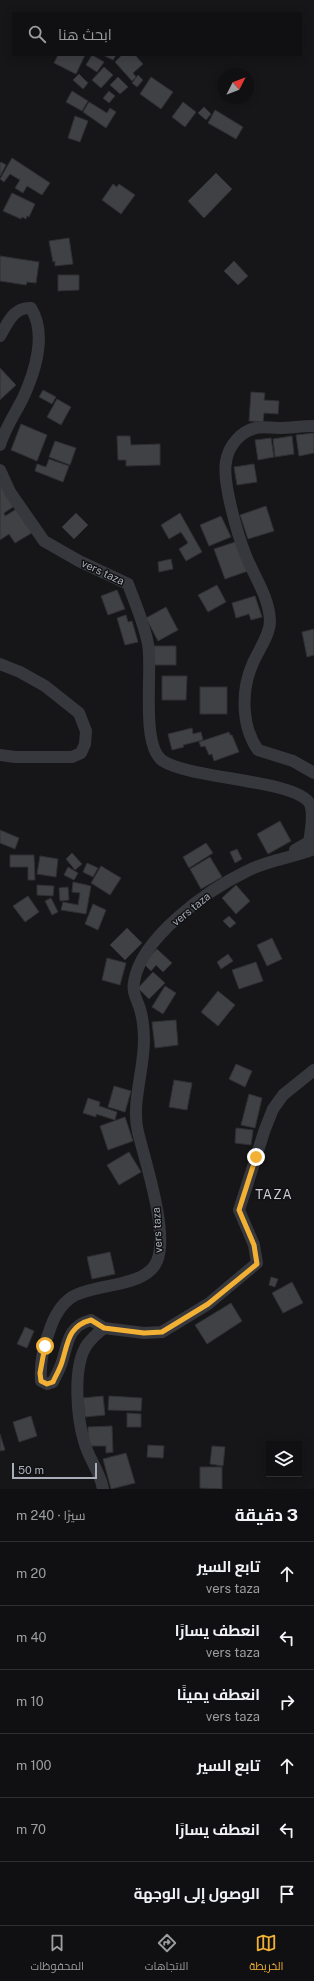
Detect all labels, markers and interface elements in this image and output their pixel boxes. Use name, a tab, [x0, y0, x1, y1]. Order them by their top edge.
search box	[12, 12, 302, 56]
icon: search	[26, 23, 48, 45]
text: ابحث هنا	[58, 26, 112, 43]
north arrow	[218, 68, 254, 104]
street label: vers taza	[80, 557, 126, 587]
street label: vers taza	[169, 890, 213, 928]
route end	[247, 1148, 265, 1166]
district label: TAZA	[255, 1187, 293, 1202]
street label: vers taza	[150, 1207, 164, 1253]
route start	[36, 1337, 54, 1355]
map controls	[266, 1441, 302, 1477]
button: layers	[266, 1441, 302, 1477]
scale bar	[12, 1461, 97, 1480]
text: 50 m	[18, 1464, 44, 1476]
text: 3 دقيقة	[235, 1505, 298, 1525]
text: سيرًا · 240 m	[16, 1508, 85, 1523]
text: تابع السير	[197, 1558, 260, 1575]
icon: ahead	[276, 1563, 298, 1585]
text: 20 m	[16, 1566, 46, 1581]
text: vers taza	[206, 1581, 260, 1596]
text: انعطف يسارًا	[175, 1622, 260, 1639]
icon: left	[276, 1627, 298, 1649]
text: 40 m	[16, 1630, 47, 1645]
text: vers taza	[206, 1645, 260, 1660]
text: انعطف يمينًا	[177, 1686, 260, 1703]
icon: right	[276, 1691, 298, 1713]
text: 10 m	[16, 1694, 44, 1709]
text: vers taza	[206, 1709, 260, 1724]
icon: ahead	[276, 1755, 298, 1777]
text: تابع السير	[197, 1757, 260, 1774]
text: 100 m	[16, 1758, 52, 1773]
icon: left	[276, 1819, 298, 1841]
text: انعطف يسارًا	[175, 1821, 260, 1838]
text: 70 m	[16, 1822, 46, 1837]
icon: arrive	[276, 1883, 298, 1905]
text: الوصول إلى الوجهة	[134, 1885, 260, 1902]
tab: المحفوظات	[30, 1932, 84, 1976]
tab: الاتجاهات	[145, 1932, 188, 1976]
tab: الخريطة	[249, 1932, 284, 1976]

